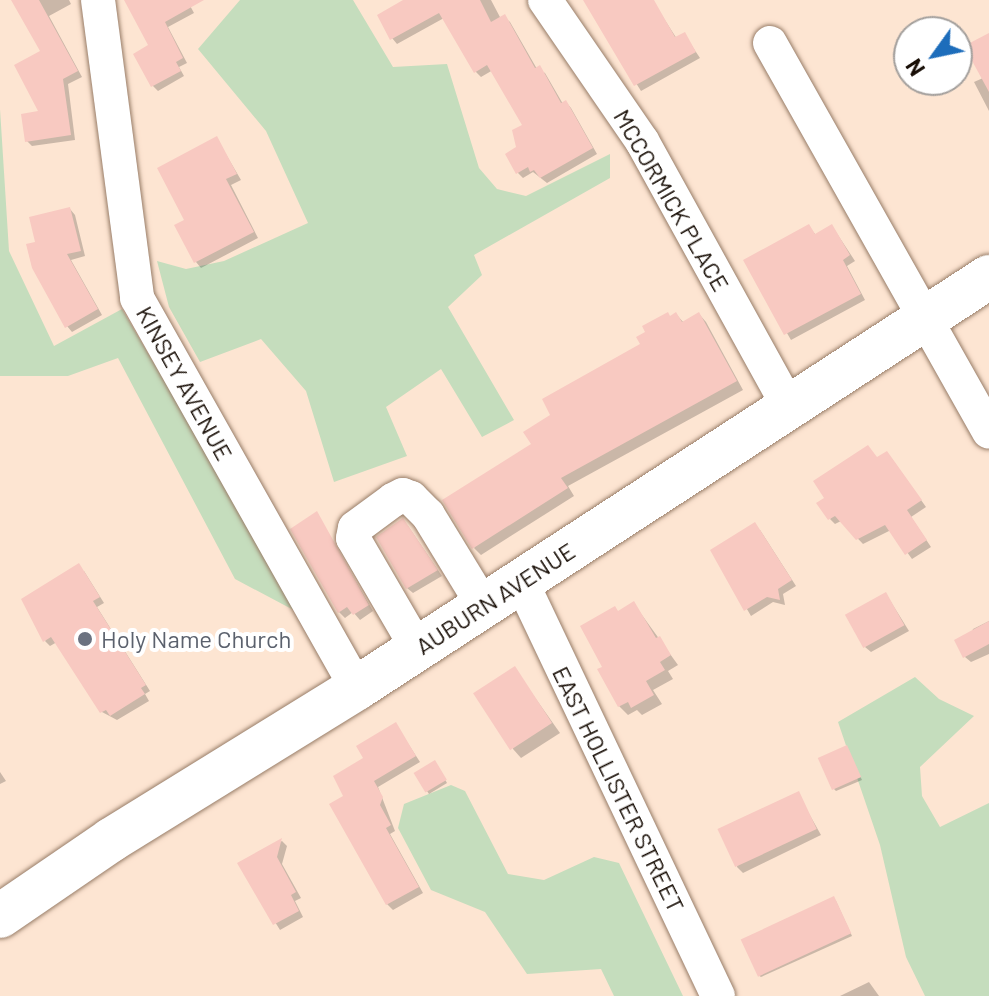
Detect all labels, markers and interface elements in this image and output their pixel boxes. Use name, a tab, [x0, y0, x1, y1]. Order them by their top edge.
north arrow	[893, 16, 973, 96]
text: N	[900, 55, 929, 81]
street label: MCCORMICK PLACE	[608, 104, 736, 296]
street label: KINSEY AVENUE	[131, 301, 239, 465]
street label: AUBURN AVENUE	[410, 536, 580, 660]
place label: Holy Name Church	[101, 625, 291, 653]
marker: Holy Name Church	[76, 630, 94, 648]
street label: EAST HOLLISTER STREET	[547, 661, 691, 917]

